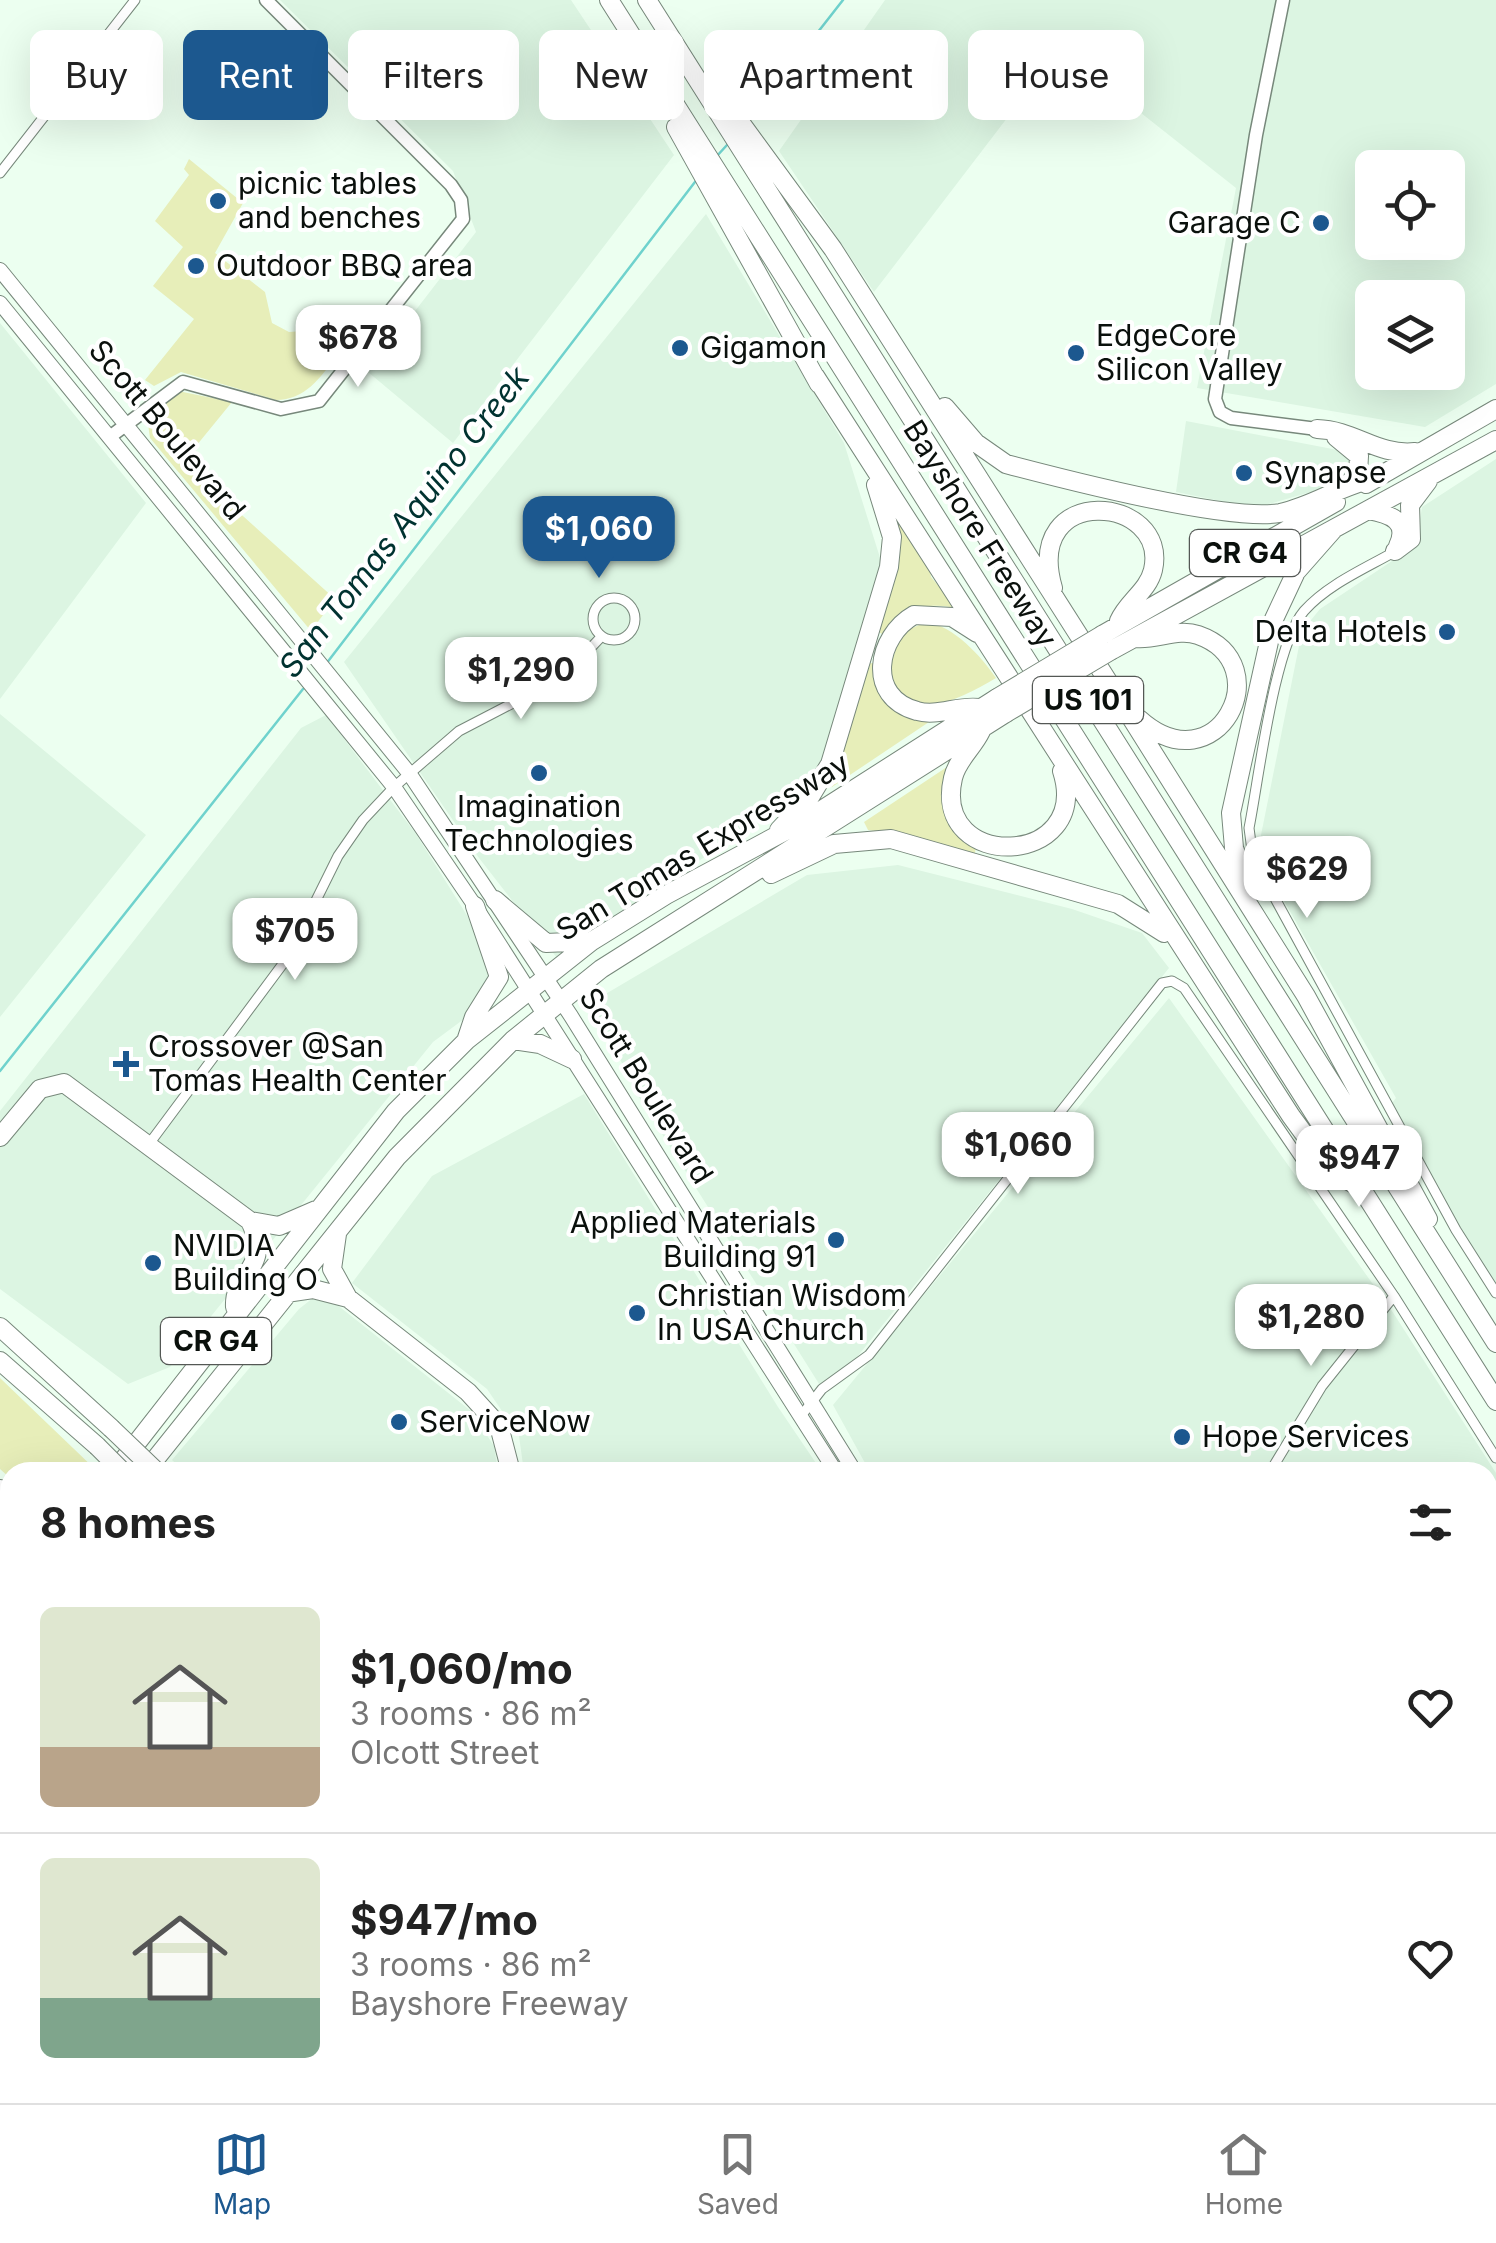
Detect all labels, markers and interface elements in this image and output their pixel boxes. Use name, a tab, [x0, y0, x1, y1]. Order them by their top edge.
chip: Buy	[30, 30, 163, 120]
chip: Rent	[183, 30, 328, 120]
chip: Filters	[348, 30, 519, 120]
chip: New	[539, 30, 684, 120]
chip: Apartment	[704, 30, 948, 120]
chip: House	[968, 30, 1144, 120]
map controls	[1355, 150, 1465, 390]
button: locate	[1355, 150, 1465, 260]
place label: picnic tables and benches	[238, 165, 421, 235]
marker: picnic tables and benches	[207, 190, 229, 212]
place label: Garage C	[1167, 204, 1301, 240]
marker: Garage C	[1310, 212, 1332, 234]
place label: Outdoor BBQ area	[216, 247, 473, 283]
marker: Outdoor BBQ area	[185, 255, 207, 277]
button: layers	[1355, 280, 1465, 390]
pin: $678	[299, 305, 417, 390]
place label: EdgeCore Silicon Valley	[1096, 317, 1283, 387]
text: $678	[318, 318, 398, 357]
place label: Gigamon	[700, 329, 827, 365]
street label: Scott Boulevard	[82, 332, 254, 527]
marker: Gigamon	[669, 337, 691, 359]
marker: EdgeCore Silicon Valley	[1065, 342, 1087, 364]
water label: San Tomas Aquino Creek	[270, 357, 538, 685]
street label: Bayshore Freeway	[896, 413, 1065, 654]
place label: Synapse	[1264, 454, 1386, 490]
marker: Synapse	[1233, 462, 1255, 484]
pin: $1,060	[518, 496, 680, 581]
text: $1,060	[545, 509, 653, 548]
road number: CR G4	[1190, 530, 1300, 576]
place label: Delta Hotels	[1255, 613, 1427, 649]
marker: Delta Hotels	[1436, 621, 1458, 643]
pin: $1,290	[440, 637, 602, 722]
text: $1,290	[467, 650, 575, 689]
road number: US 101	[1033, 677, 1143, 723]
street label: San Tomas Expressway	[550, 744, 856, 948]
marker: Imagination Technologies	[528, 762, 550, 784]
place label: Imagination Technologies	[444, 788, 634, 858]
pin: $629	[1248, 836, 1366, 921]
text: $629	[1266, 849, 1348, 888]
pin: $705	[236, 898, 354, 983]
text: $705	[254, 911, 336, 950]
street label: Scott Boulevard	[572, 981, 721, 1190]
place label: Crossover @San Tomas Health Center	[148, 1028, 446, 1098]
marker: Crossover @San Tomas Health Center	[113, 1051, 139, 1077]
pin: $1,060	[937, 1112, 1099, 1197]
text: $1,060	[964, 1125, 1072, 1164]
pin: $947	[1300, 1125, 1418, 1210]
text: $947	[1318, 1138, 1400, 1177]
place label: Applied Materials Building 91	[570, 1204, 816, 1274]
place label: NVIDIA Building O	[173, 1227, 318, 1297]
marker: Applied Materials Building 91	[825, 1229, 847, 1251]
marker: NVIDIA Building O	[142, 1252, 164, 1274]
place label: Christian Wisdom In USA Church	[657, 1277, 907, 1347]
pin: $1,280	[1230, 1284, 1392, 1369]
text: $1,280	[1257, 1297, 1365, 1336]
marker: Christian Wisdom In USA Church	[626, 1302, 648, 1324]
road number: CR G4	[161, 1318, 271, 1364]
place label: ServiceNow	[419, 1403, 591, 1439]
marker: ServiceNow	[388, 1411, 410, 1433]
place label: Hope Services	[1202, 1418, 1410, 1454]
marker: Hope Services	[1171, 1426, 1193, 1448]
icon: filters	[1403, 1495, 1458, 1550]
text: 8 homes	[40, 1497, 216, 1548]
text: $1,060/mo	[350, 1643, 573, 1694]
icon: home	[120, 1647, 240, 1767]
icon: heart	[1403, 1680, 1458, 1735]
text: 3 rooms · 86 m²	[350, 1694, 592, 1733]
text: Olcott Street	[350, 1733, 539, 1772]
text: $947/mo	[350, 1894, 538, 1945]
icon: home	[120, 1898, 240, 2018]
icon: heart	[1403, 1931, 1458, 1986]
text: 3 rooms · 86 m²	[350, 1945, 592, 1984]
text: Bayshore Freeway	[350, 1984, 628, 2023]
tab: Map	[213, 2127, 271, 2221]
tab: Saved	[697, 2127, 779, 2221]
tab: Home	[1205, 2127, 1283, 2221]

